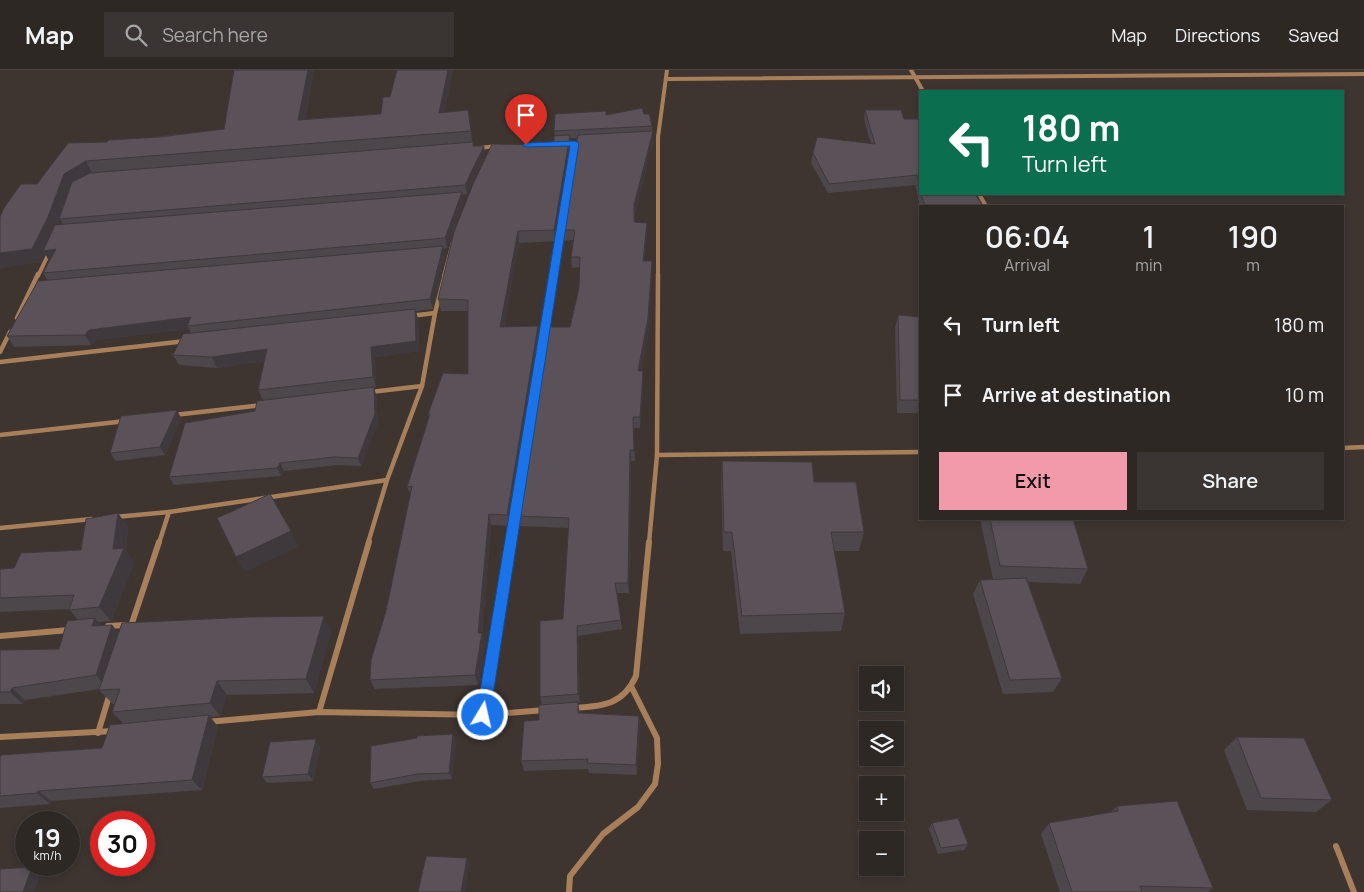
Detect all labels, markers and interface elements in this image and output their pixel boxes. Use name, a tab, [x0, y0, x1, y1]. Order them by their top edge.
search box	[104, 12, 454, 57]
text: Map	[25, 18, 74, 51]
icon: search	[122, 21, 150, 49]
text: Search here	[162, 22, 268, 48]
text: Map	[1111, 23, 1147, 47]
text: Directions	[1175, 23, 1260, 47]
text: Saved	[1288, 23, 1339, 47]
pin	[505, 94, 547, 145]
icon: arrive	[512, 101, 540, 129]
text: 180 m	[1022, 104, 1120, 152]
icon: left	[939, 110, 1004, 175]
text: Turn left	[1022, 149, 1107, 179]
text: 06:04	[985, 216, 1070, 257]
text: 1	[1142, 216, 1155, 257]
text: 190	[1228, 216, 1278, 257]
text: Arrival	[1004, 254, 1050, 276]
text: min	[1135, 254, 1162, 276]
text: m	[1246, 254, 1260, 276]
icon: left	[939, 311, 967, 339]
text: Turn left	[982, 312, 1060, 338]
text: 180 m	[1274, 312, 1324, 338]
icon: arrive	[939, 381, 967, 409]
text: Arrive at destination	[982, 382, 1171, 408]
text: 10 m	[1285, 382, 1324, 408]
button: Exit	[939, 452, 1127, 510]
button: Share	[1137, 452, 1324, 510]
map controls	[859, 666, 904, 876]
button: sound	[859, 666, 904, 711]
position arrow	[456, 688, 508, 740]
button: layers	[859, 721, 904, 766]
button: +	[859, 776, 904, 821]
speed limit sign: 30	[90, 811, 155, 876]
text: 19	[34, 820, 61, 855]
button: −	[859, 831, 904, 876]
text: km/h	[34, 847, 61, 864]

